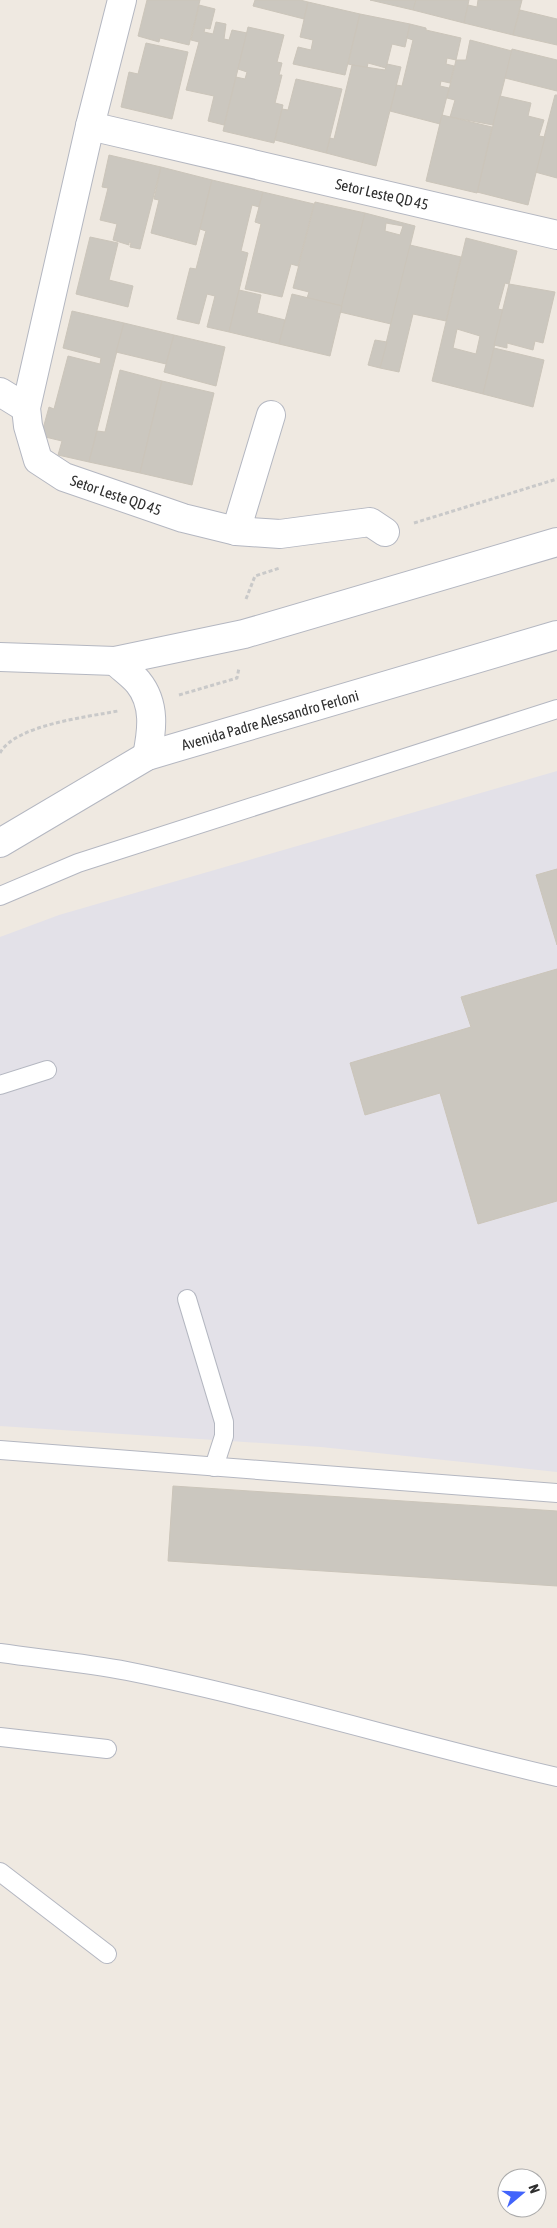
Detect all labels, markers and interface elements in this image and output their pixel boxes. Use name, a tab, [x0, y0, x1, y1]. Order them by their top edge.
street label: Setor Leste QD 45	[334, 175, 430, 213]
street label: Setor Leste QD 45	[68, 471, 164, 519]
street label: Avenida Padre Alessandro Ferloni	[179, 687, 361, 753]
north arrow	[497, 2168, 547, 2218]
text: N	[525, 2182, 543, 2195]

